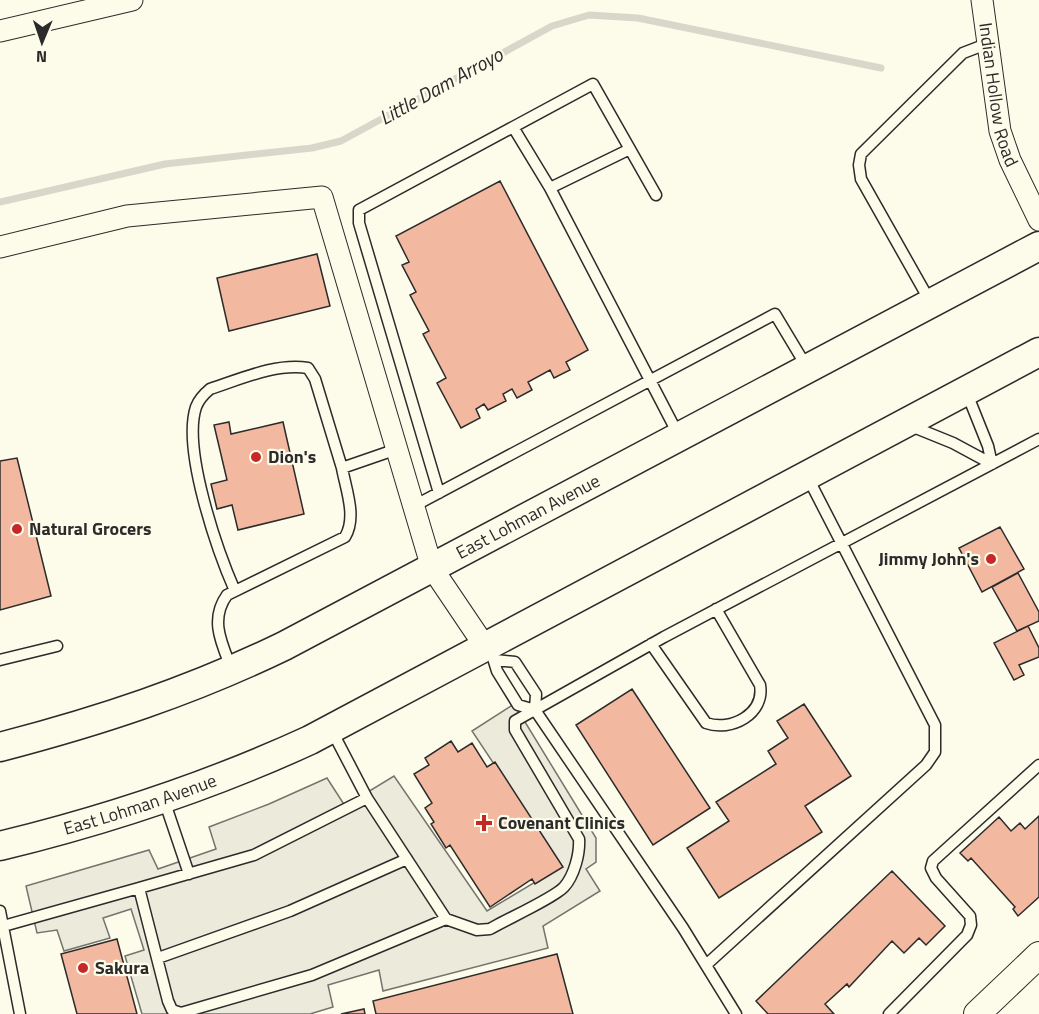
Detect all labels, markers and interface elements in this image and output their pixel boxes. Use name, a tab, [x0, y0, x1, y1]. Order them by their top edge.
north arrow	[12, 12, 72, 72]
street label: Indian Hollow Road	[972, 21, 1025, 171]
water label: Little Dam Arroyo	[373, 38, 509, 132]
text: N	[36, 45, 47, 69]
place label: Dion's	[268, 443, 316, 470]
marker: Dion's	[249, 450, 263, 464]
street label: East Lohman Avenue	[451, 467, 604, 566]
place label: Natural Grocers	[29, 515, 152, 542]
marker: Natural Grocers	[10, 522, 24, 536]
place label: Jimmy John's	[878, 545, 979, 572]
marker: Jimmy John's	[984, 552, 998, 566]
street label: East Lohman Avenue	[60, 767, 220, 842]
place label: Covenant Clinics	[498, 809, 625, 836]
marker: Covenant Clinics	[475, 814, 493, 832]
place label: Sakura	[95, 954, 149, 981]
marker: Sakura	[76, 961, 90, 975]

